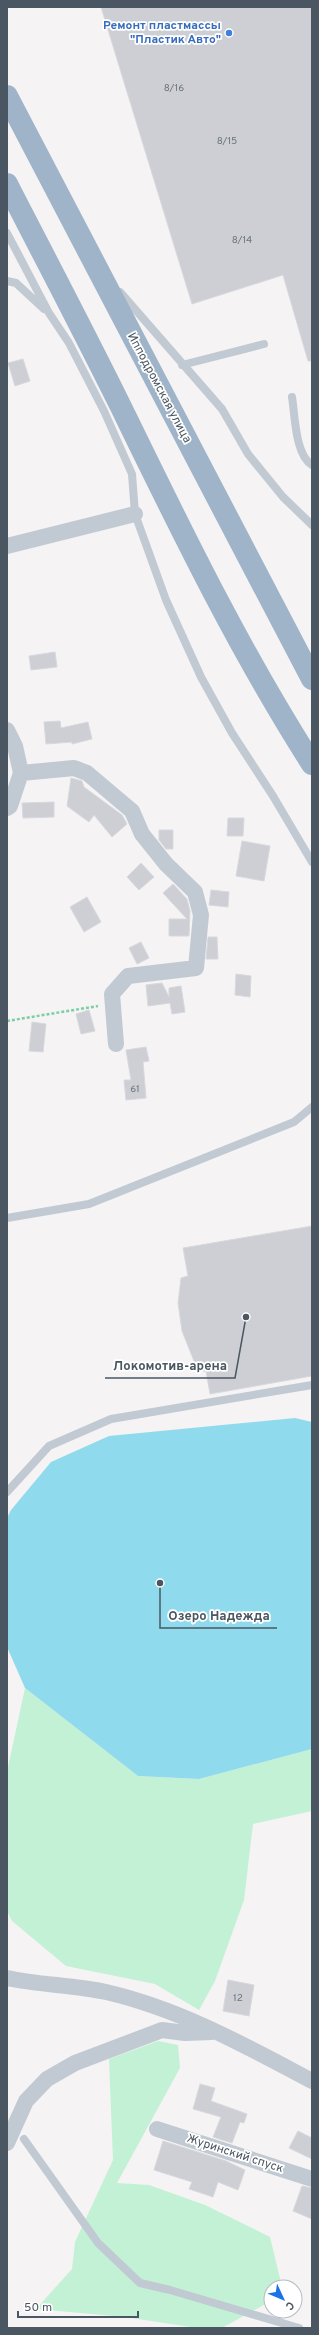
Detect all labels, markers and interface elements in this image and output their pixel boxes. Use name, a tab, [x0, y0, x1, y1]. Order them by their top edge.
place label: Ремонт пластмассы "Пластик Авто"	[103, 18, 221, 48]
marker: Ремонт пластмассы "Пластик Авто"	[224, 28, 234, 38]
house number: 8/16	[164, 82, 184, 95]
house number: 8/15	[217, 135, 237, 148]
house number: 8/14	[232, 234, 252, 247]
street label: Ипподромская улица	[123, 330, 195, 446]
house number: 61	[130, 1083, 140, 1096]
callout: Локомотив-арена	[105, 1353, 235, 1378]
text: Локомотив-арена	[113, 1359, 227, 1375]
callout: Озеро Надежда	[160, 1603, 277, 1628]
text: Озеро Надежда	[168, 1609, 270, 1625]
house number: 12	[233, 1992, 243, 2005]
street label: Журинский спуск	[185, 2131, 285, 2177]
north arrow	[263, 2279, 303, 2319]
scale bar	[18, 2293, 138, 2319]
text: С	[282, 2298, 297, 2313]
text: 50 m	[24, 2300, 52, 2316]

